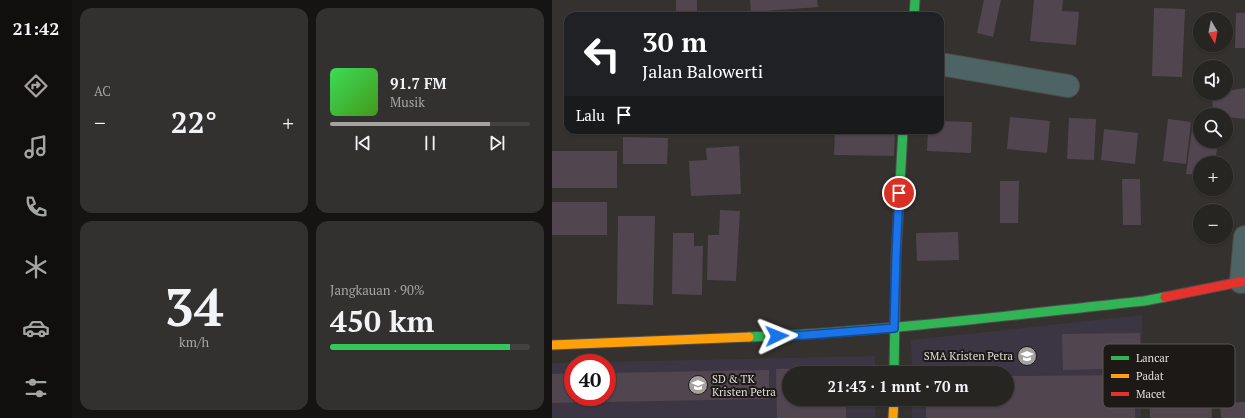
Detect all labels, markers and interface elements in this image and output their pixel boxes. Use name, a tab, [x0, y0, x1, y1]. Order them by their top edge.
north arrow	[1193, 12, 1233, 52]
map controls	[1193, 12, 1233, 244]
text: 21:42	[13, 16, 59, 40]
text: 30 m	[642, 23, 707, 60]
icon: left	[576, 28, 628, 80]
text: Jalan Balowerti	[642, 59, 763, 83]
button: sound	[1193, 60, 1233, 100]
icon: directions	[22, 72, 50, 100]
text: 91.7 FM	[390, 73, 447, 93]
text: AC	[94, 82, 111, 100]
text: Musik	[390, 93, 425, 111]
text: 22°	[171, 102, 217, 142]
icon: arrive	[613, 104, 635, 126]
text: Lalu	[576, 105, 605, 125]
text: −	[94, 108, 106, 137]
text: +	[282, 108, 294, 137]
button: search	[1193, 108, 1233, 148]
icon: previous	[352, 132, 374, 154]
icon: pause	[419, 132, 441, 154]
icon: next	[486, 132, 508, 154]
icon: music	[22, 133, 50, 161]
button: +	[1193, 156, 1233, 196]
pin	[882, 176, 916, 210]
icon: arrive	[888, 182, 910, 204]
icon: phone	[22, 193, 50, 221]
button: −	[1193, 204, 1233, 244]
icon: climate	[22, 253, 50, 281]
text: 34	[165, 272, 223, 341]
text: Jangkauan · 90%	[330, 281, 424, 299]
text: 450 km	[330, 301, 434, 341]
icon: car	[22, 314, 50, 342]
position arrow	[756, 315, 798, 357]
text: km/h	[179, 333, 209, 351]
legend	[1103, 344, 1235, 408]
school or university icon: SMA Kristen Petra	[1016, 345, 1038, 367]
place label: SMA Kristen Petra	[924, 349, 1013, 363]
text: Lancar	[1136, 351, 1170, 365]
speed limit sign: 40	[564, 354, 616, 406]
text: Padat	[1136, 369, 1164, 383]
place label: SD & TK Kristen Petra	[712, 372, 776, 399]
icon: filters	[22, 374, 50, 402]
school or university icon: SD & TK Kristen Petra	[687, 374, 709, 396]
text: 21:43 · 1 mnt · 70 m	[827, 376, 969, 396]
text: Macet	[1136, 387, 1166, 401]

